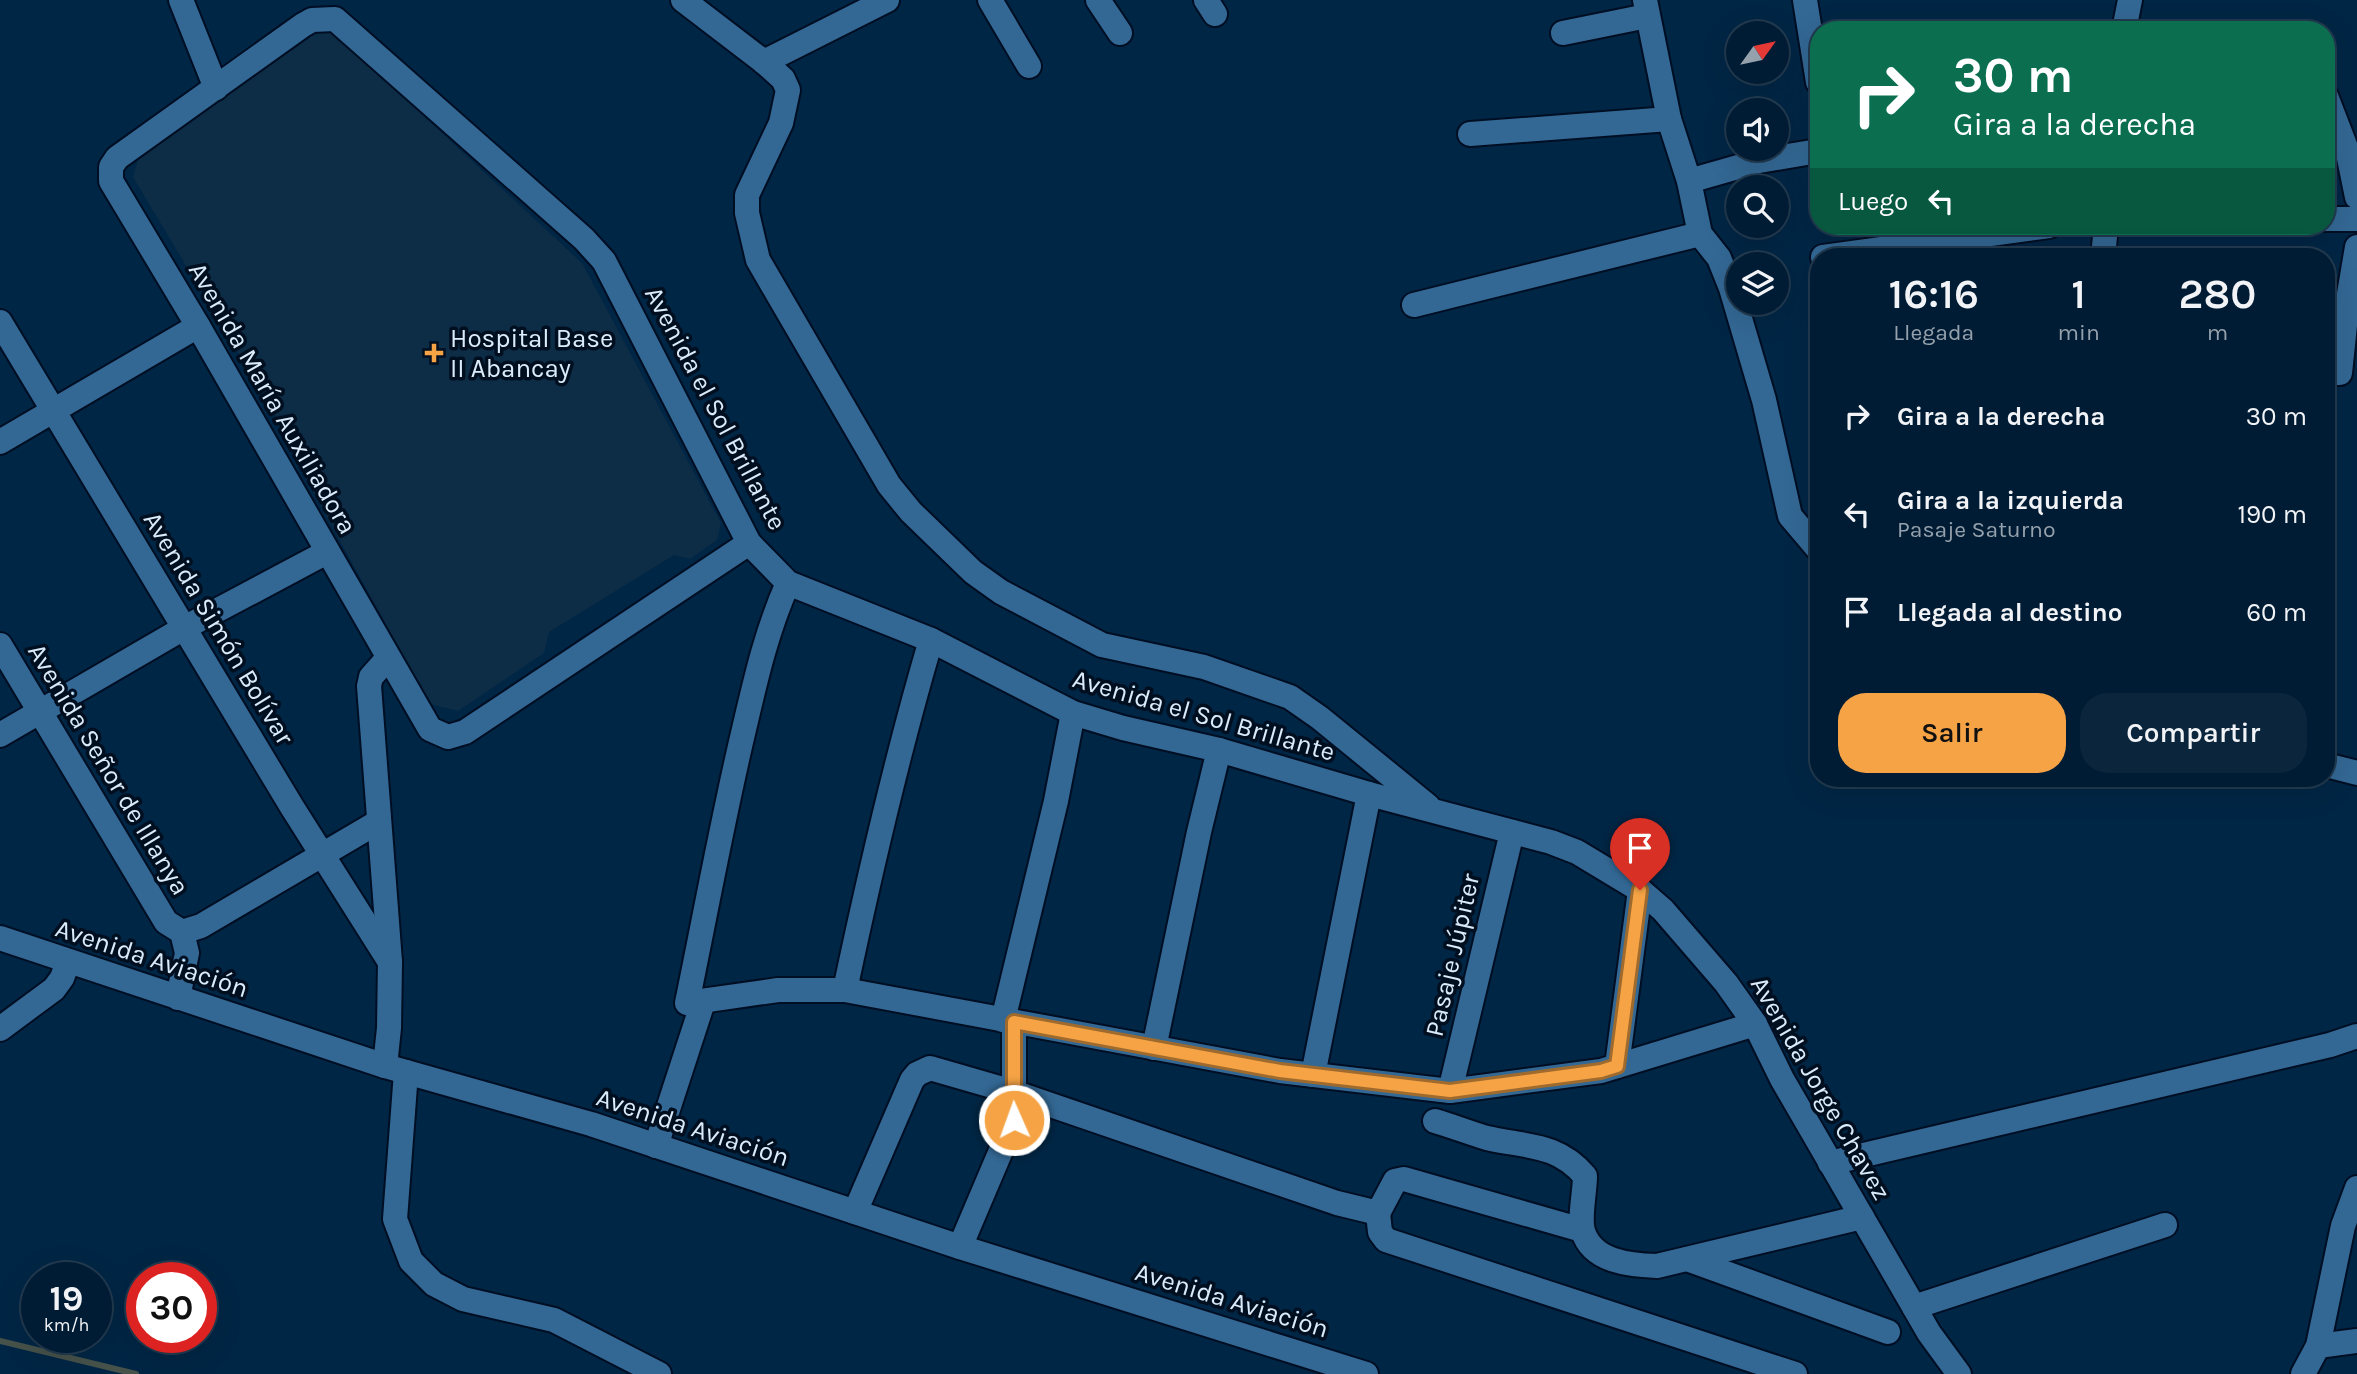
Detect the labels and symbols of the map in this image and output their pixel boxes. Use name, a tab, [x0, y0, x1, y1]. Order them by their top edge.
north arrow	[1726, 21, 1788, 84]
street label: Avenida María Auxiliadora	[182, 257, 363, 540]
street label: Avenida el Sol Brillante	[638, 281, 793, 535]
place label: Hospital Base II Abancay	[450, 323, 613, 384]
marker: Hospital Base II Abancay	[424, 343, 444, 363]
street label: Avenida Simón Bolívar	[137, 506, 301, 751]
street label: Avenida Señor de Illanya	[21, 638, 196, 901]
street label: Avenida el Sol Brillante	[1069, 663, 1339, 768]
pin	[1610, 818, 1670, 890]
street label: Pasaje Júpiter	[1419, 870, 1486, 1040]
street label: Avenida Aviación	[52, 913, 252, 1004]
street label: Avenida Jorge Chavez	[1744, 971, 1897, 1205]
street label: Avenida Aviación	[593, 1082, 793, 1173]
position arrow	[977, 1083, 1051, 1157]
street label: Avenida Aviación	[1131, 1256, 1332, 1345]
speed limit sign: 30	[126, 1262, 217, 1353]

